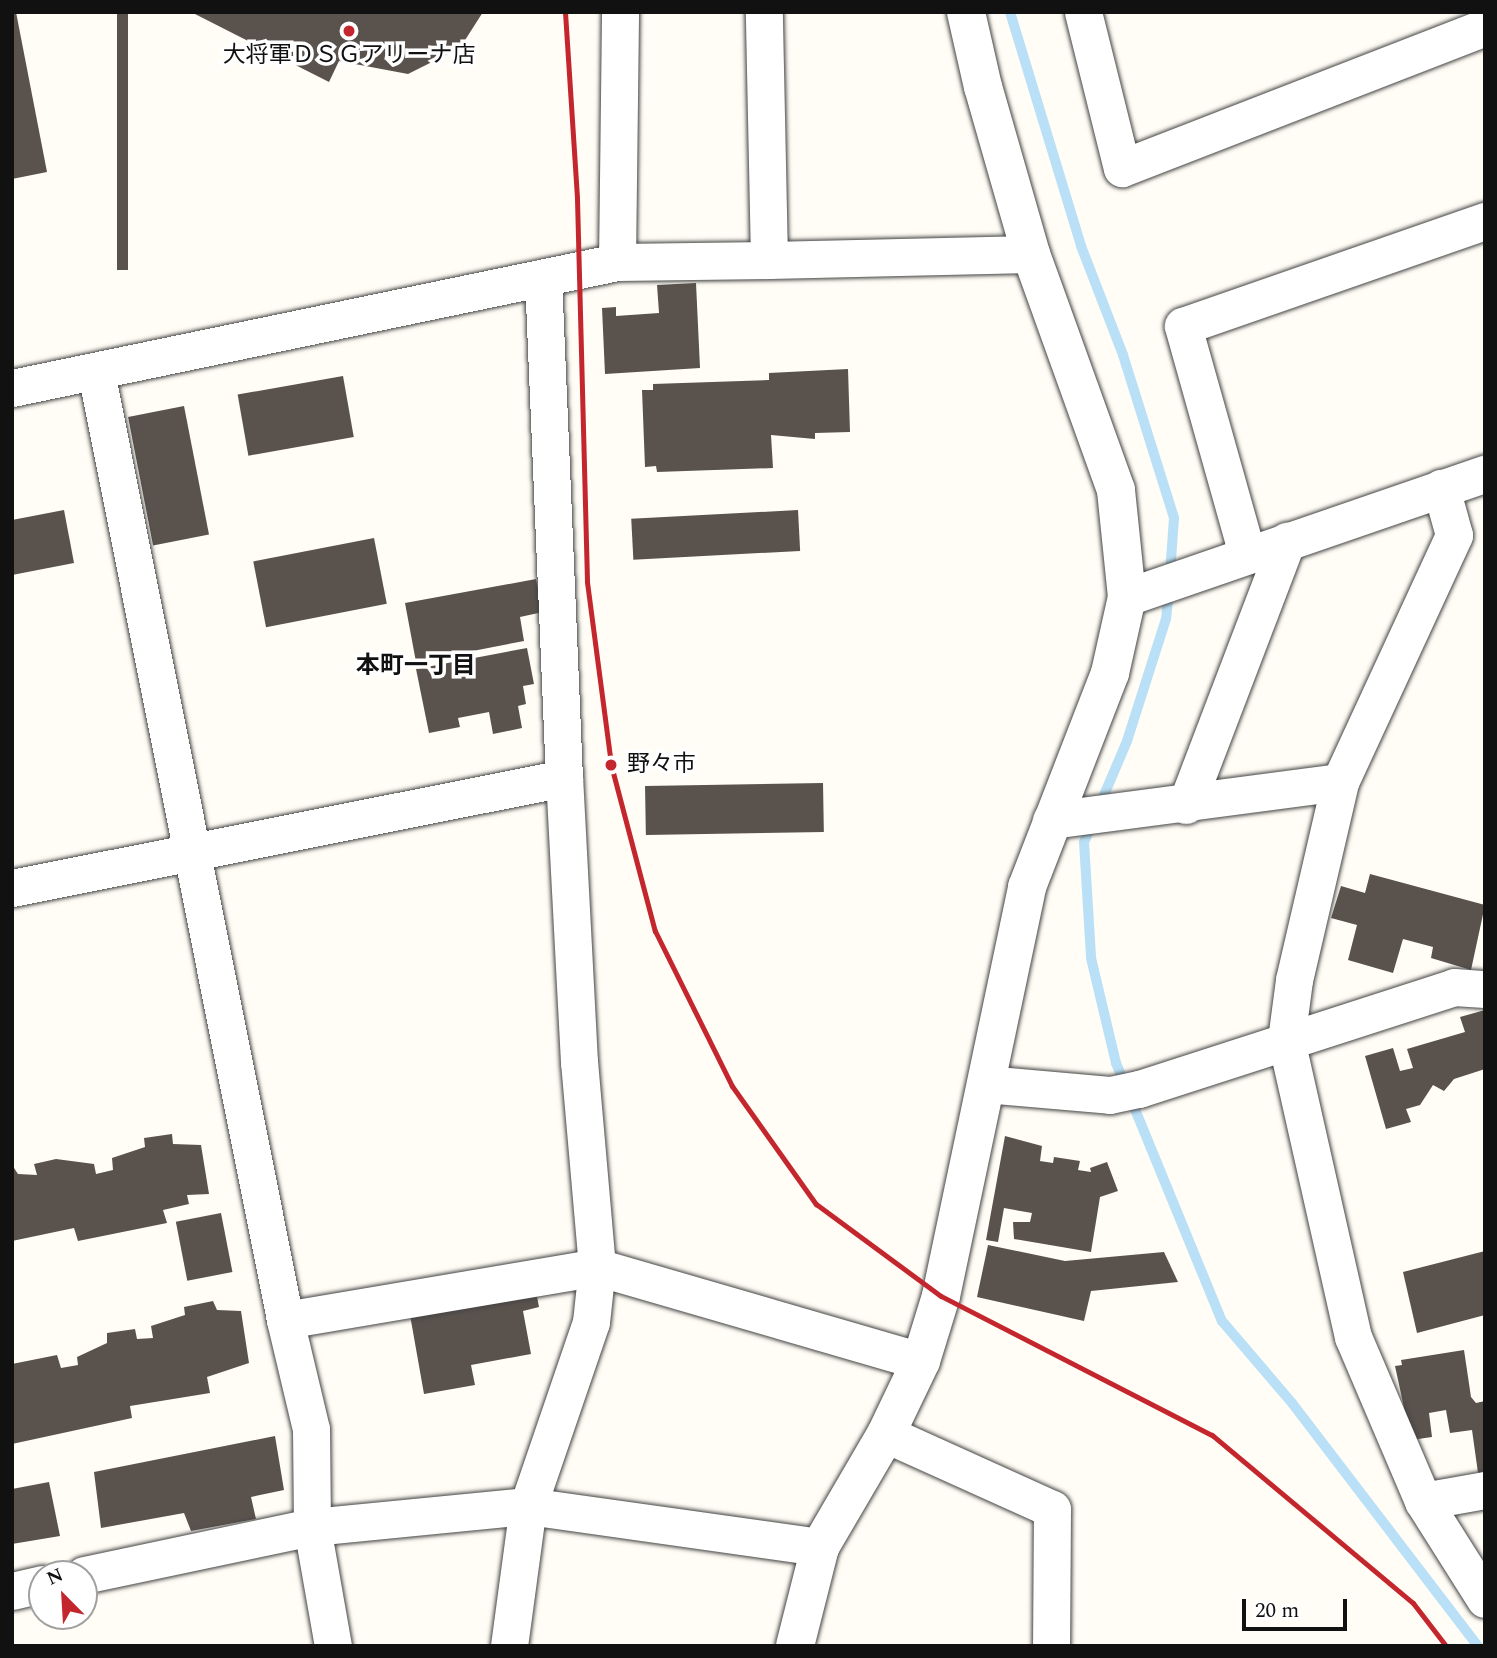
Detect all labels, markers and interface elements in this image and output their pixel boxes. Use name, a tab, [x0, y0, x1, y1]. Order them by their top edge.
marker: 大将軍ＤＳＧアリーナ店	[341, 23, 357, 39]
place label: 大将軍ＤＳＧアリーナ店	[223, 42, 475, 70]
district label: 本町一丁目	[356, 653, 476, 681]
place label: 野々市	[627, 751, 696, 779]
marker: 野々市	[601, 755, 621, 775]
north arrow	[28, 1560, 98, 1630]
text: N	[42, 1561, 68, 1594]
scale bar	[1245, 1584, 1350, 1628]
text: 20 m	[1255, 1595, 1299, 1627]

